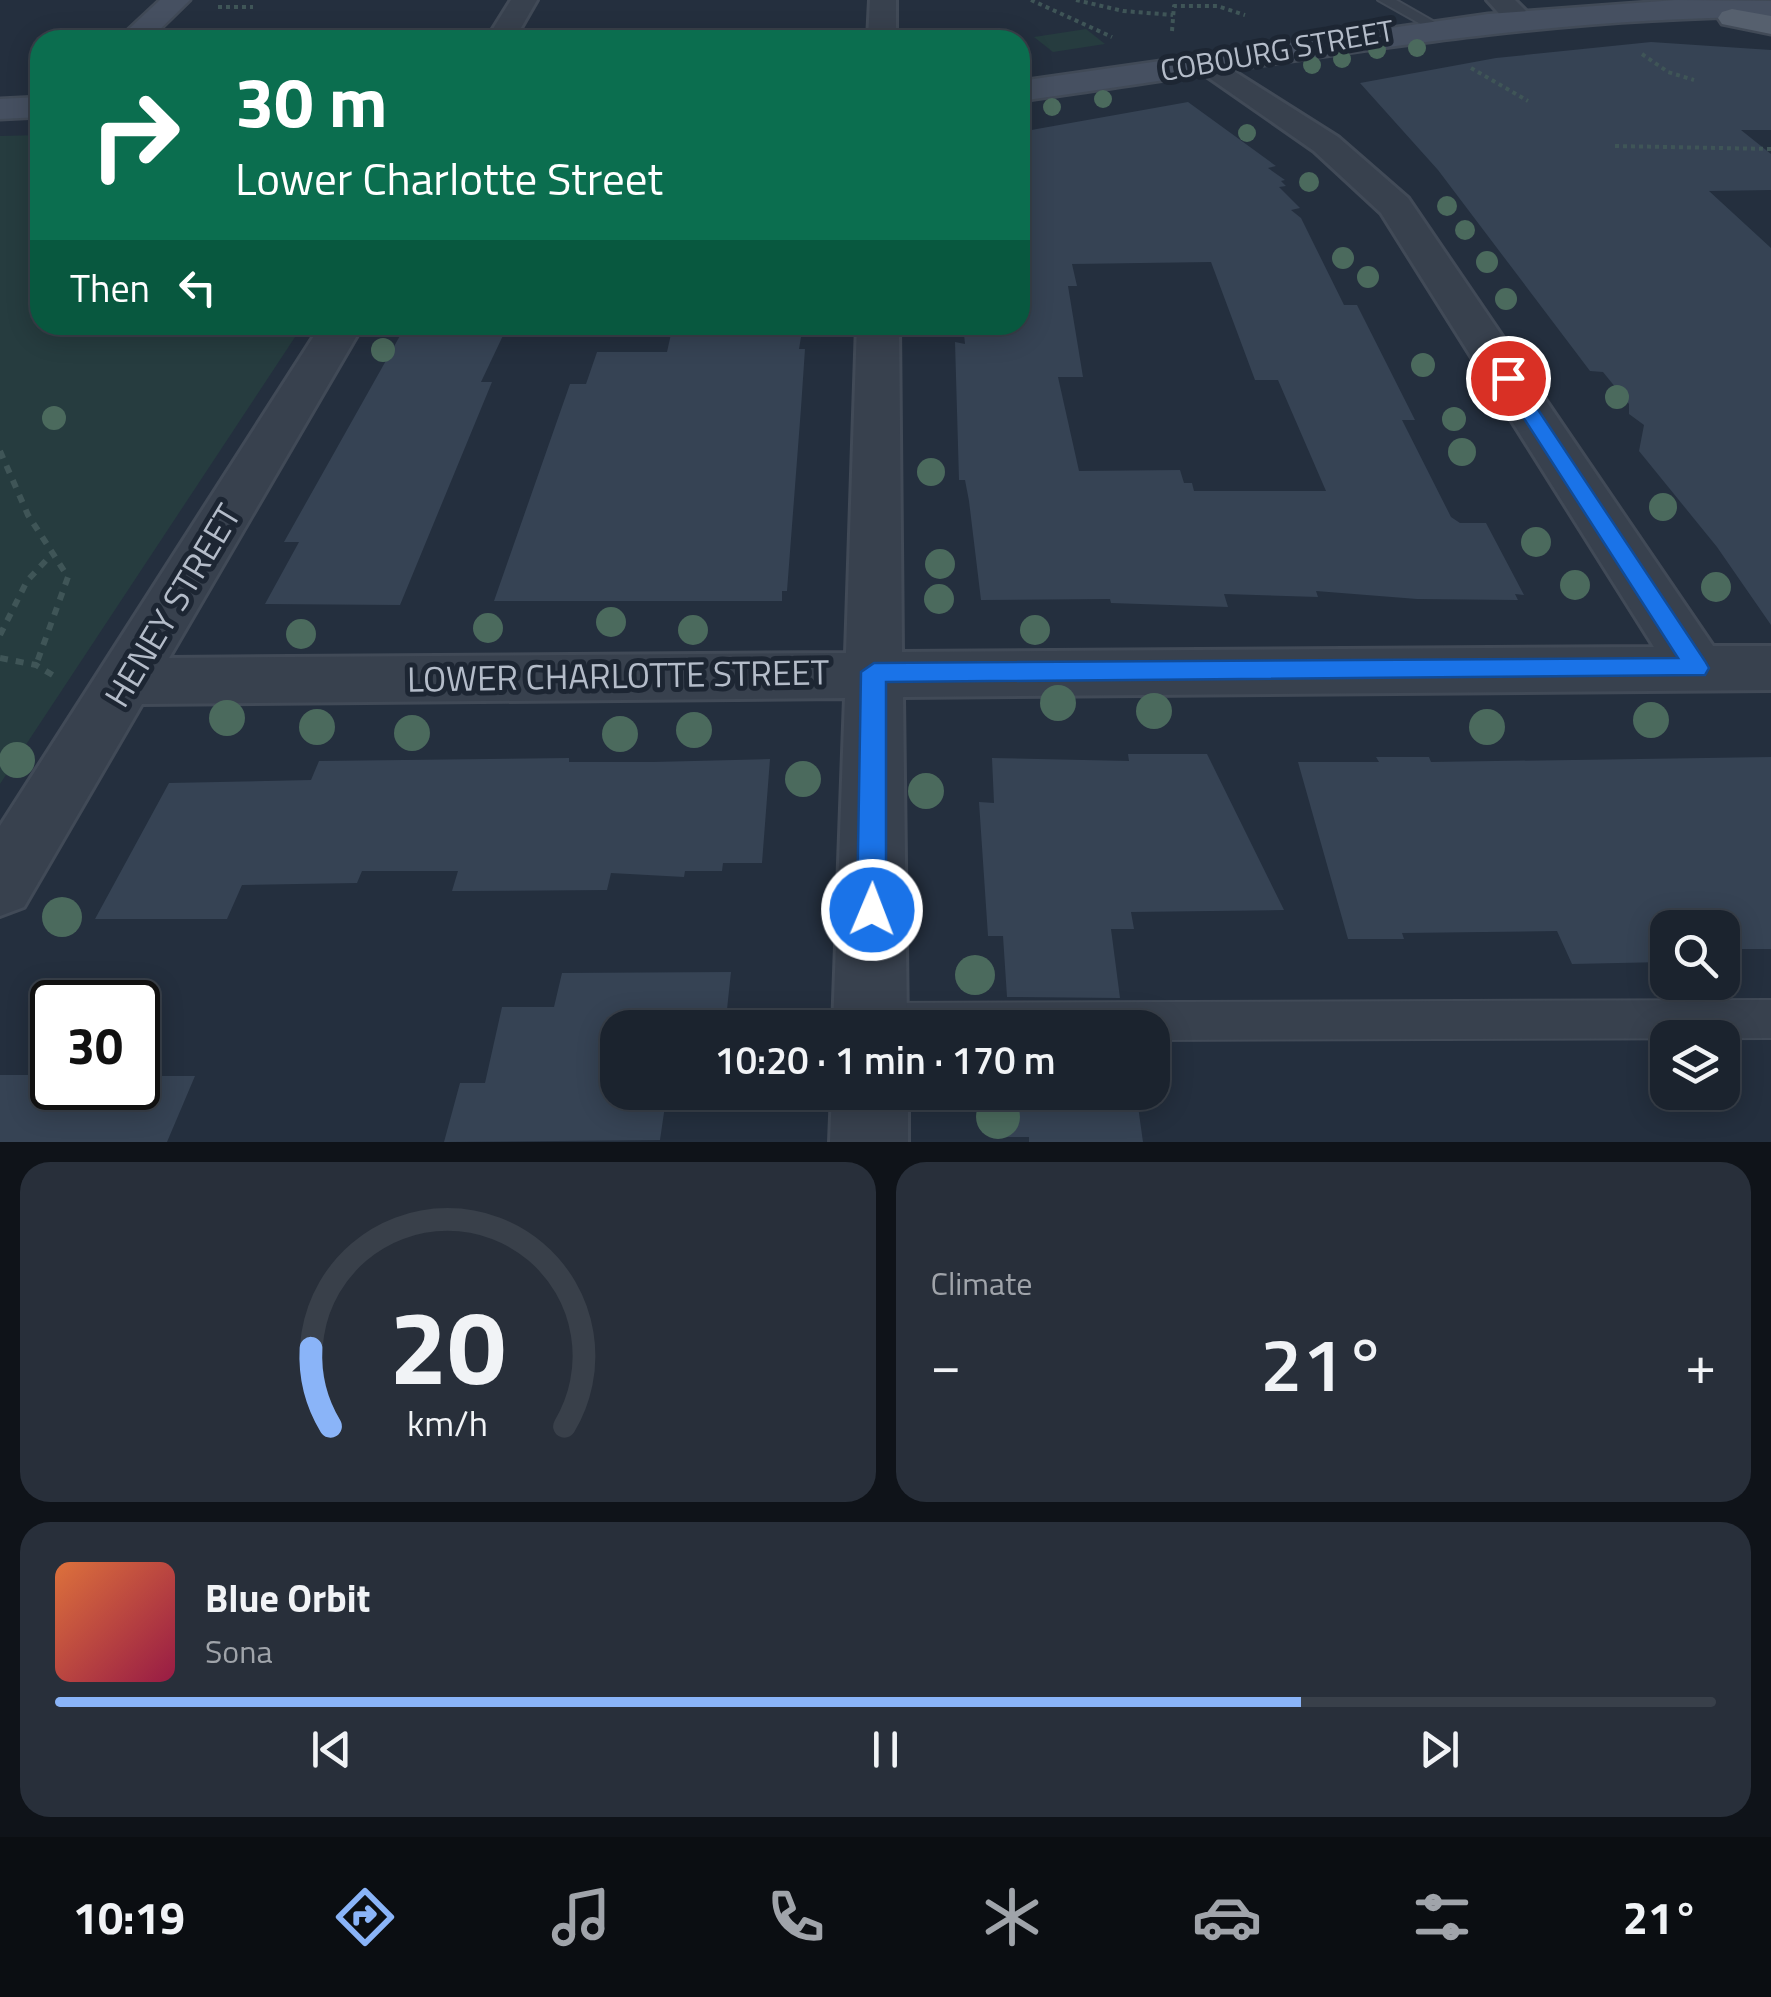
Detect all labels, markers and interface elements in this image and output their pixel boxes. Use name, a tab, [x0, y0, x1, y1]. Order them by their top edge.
street label: COBOURG STREET	[1157, 7, 1398, 93]
text: 30 m	[235, 48, 388, 154]
icon: right	[70, 70, 200, 200]
text: Lower Charlotte Street	[235, 144, 663, 212]
text: Then	[70, 259, 150, 317]
icon: left	[170, 260, 225, 315]
pin	[1466, 336, 1551, 421]
icon: arrive	[1481, 351, 1536, 406]
street label: HENEY STREET	[90, 493, 254, 717]
street label: LOWER CHARLOTTE STREET	[406, 644, 830, 706]
position arrow	[820, 858, 924, 962]
map controls	[1650, 910, 1740, 1110]
button: search	[1650, 910, 1740, 1000]
speed limit sign: 30	[30, 980, 160, 1110]
button: layers	[1650, 1020, 1740, 1110]
text: 10:20 · 1 min · 170 m	[714, 1031, 1056, 1089]
text: Climate	[931, 1259, 1032, 1307]
text: 20	[390, 1266, 506, 1424]
text: 21°	[1260, 1306, 1386, 1420]
text: −	[931, 1322, 961, 1405]
text: +	[1685, 1322, 1716, 1405]
text: km/h	[407, 1395, 488, 1450]
text: Blue Orbit	[205, 1569, 370, 1627]
text: Sona	[205, 1627, 272, 1675]
icon: previous	[304, 1722, 359, 1777]
icon: pause	[858, 1722, 913, 1777]
icon: next	[1412, 1722, 1467, 1777]
icon: directions	[330, 1882, 400, 1952]
icon: music	[546, 1882, 616, 1952]
icon: phone	[761, 1882, 831, 1952]
icon: climate	[977, 1882, 1047, 1952]
icon: car	[1192, 1882, 1262, 1952]
icon: filters	[1407, 1882, 1477, 1952]
text: 10:19	[73, 1883, 185, 1951]
text: 21°	[1623, 1883, 1698, 1951]

